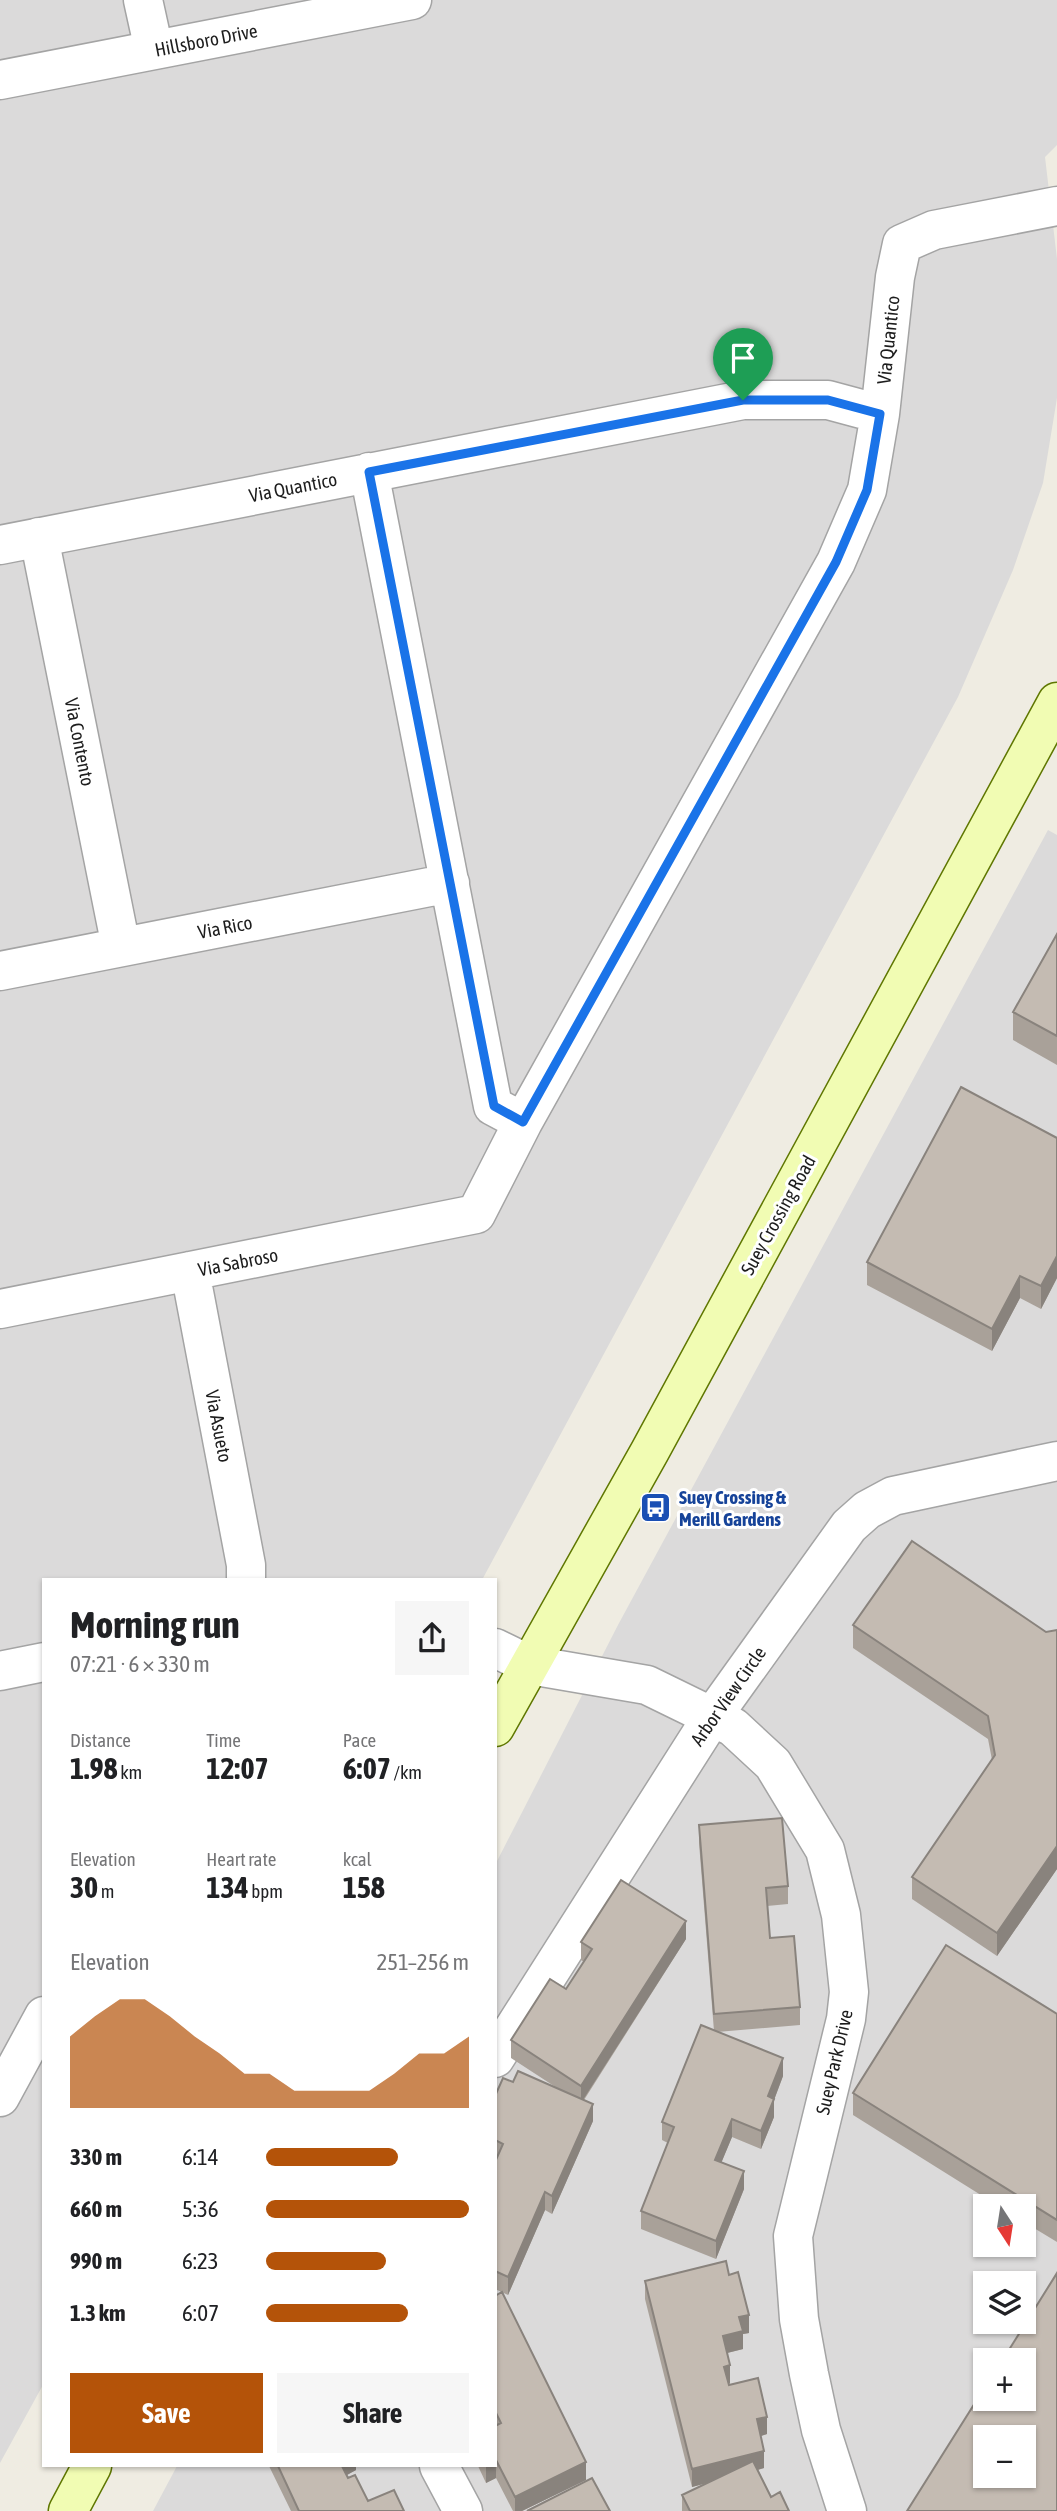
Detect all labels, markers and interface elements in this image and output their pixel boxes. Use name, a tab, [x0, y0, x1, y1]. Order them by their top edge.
street label: Hillsboro Drive	[153, 19, 259, 61]
street label: Via Quantico	[872, 294, 904, 386]
pin	[713, 328, 773, 400]
icon: arrive	[724, 339, 762, 377]
street label: Via Quantico	[247, 468, 339, 506]
street label: Via Contento	[61, 696, 99, 788]
street label: Via Rico	[196, 911, 254, 943]
street label: Suey Crossing Road	[736, 1151, 820, 1279]
street label: Via Sabroso	[196, 1243, 280, 1281]
street label: Via Asueto	[201, 1388, 237, 1464]
place label: Suey Crossing & Merill Gardens	[679, 1486, 787, 1530]
bus stop icon: Suey Crossing & Merill Gardens	[639, 1491, 673, 1525]
button: share	[395, 1601, 469, 1675]
text: Morning run	[70, 1603, 240, 1646]
street label: Arbor View Circle	[686, 1642, 770, 1750]
text: 07:21 · 6 × 330 m	[70, 1651, 210, 1677]
text: Distance	[70, 1729, 131, 1751]
text: Time	[206, 1729, 241, 1751]
text: Pace	[343, 1729, 376, 1751]
text: 1.98	[70, 1751, 118, 1785]
text: 12:07	[206, 1751, 269, 1785]
text: 6:07	[343, 1751, 391, 1785]
text: km	[118, 1761, 142, 1783]
text: /km	[391, 1761, 422, 1783]
text: Elevation	[70, 1848, 136, 1870]
text: Heart rate	[206, 1848, 276, 1870]
text: kcal	[343, 1848, 372, 1870]
text: 30	[70, 1870, 98, 1904]
text: 134	[206, 1870, 249, 1904]
text: 158	[343, 1870, 385, 1904]
text: m	[98, 1880, 115, 1902]
text: bpm	[249, 1880, 283, 1902]
text: Elevation	[70, 1949, 150, 1975]
text: 251–256 m	[376, 1949, 469, 1975]
street label: Suey Park Drive	[811, 2007, 857, 2117]
text: 330 m	[70, 2144, 122, 2170]
text: 6:14	[182, 2144, 219, 2170]
north arrow	[973, 2194, 1036, 2258]
map controls	[973, 2194, 1036, 2488]
text: 660 m	[70, 2196, 122, 2222]
text: 5:36	[182, 2196, 219, 2222]
text: 990 m	[70, 2248, 122, 2274]
text: 6:23	[182, 2248, 219, 2274]
button: layers	[973, 2271, 1036, 2334]
text: 1.3 km	[70, 2300, 126, 2326]
text: 6:07	[182, 2300, 219, 2326]
button: +	[973, 2348, 1036, 2411]
button: Save	[70, 2373, 263, 2453]
button: Share	[277, 2373, 469, 2453]
button: −	[973, 2425, 1036, 2488]

